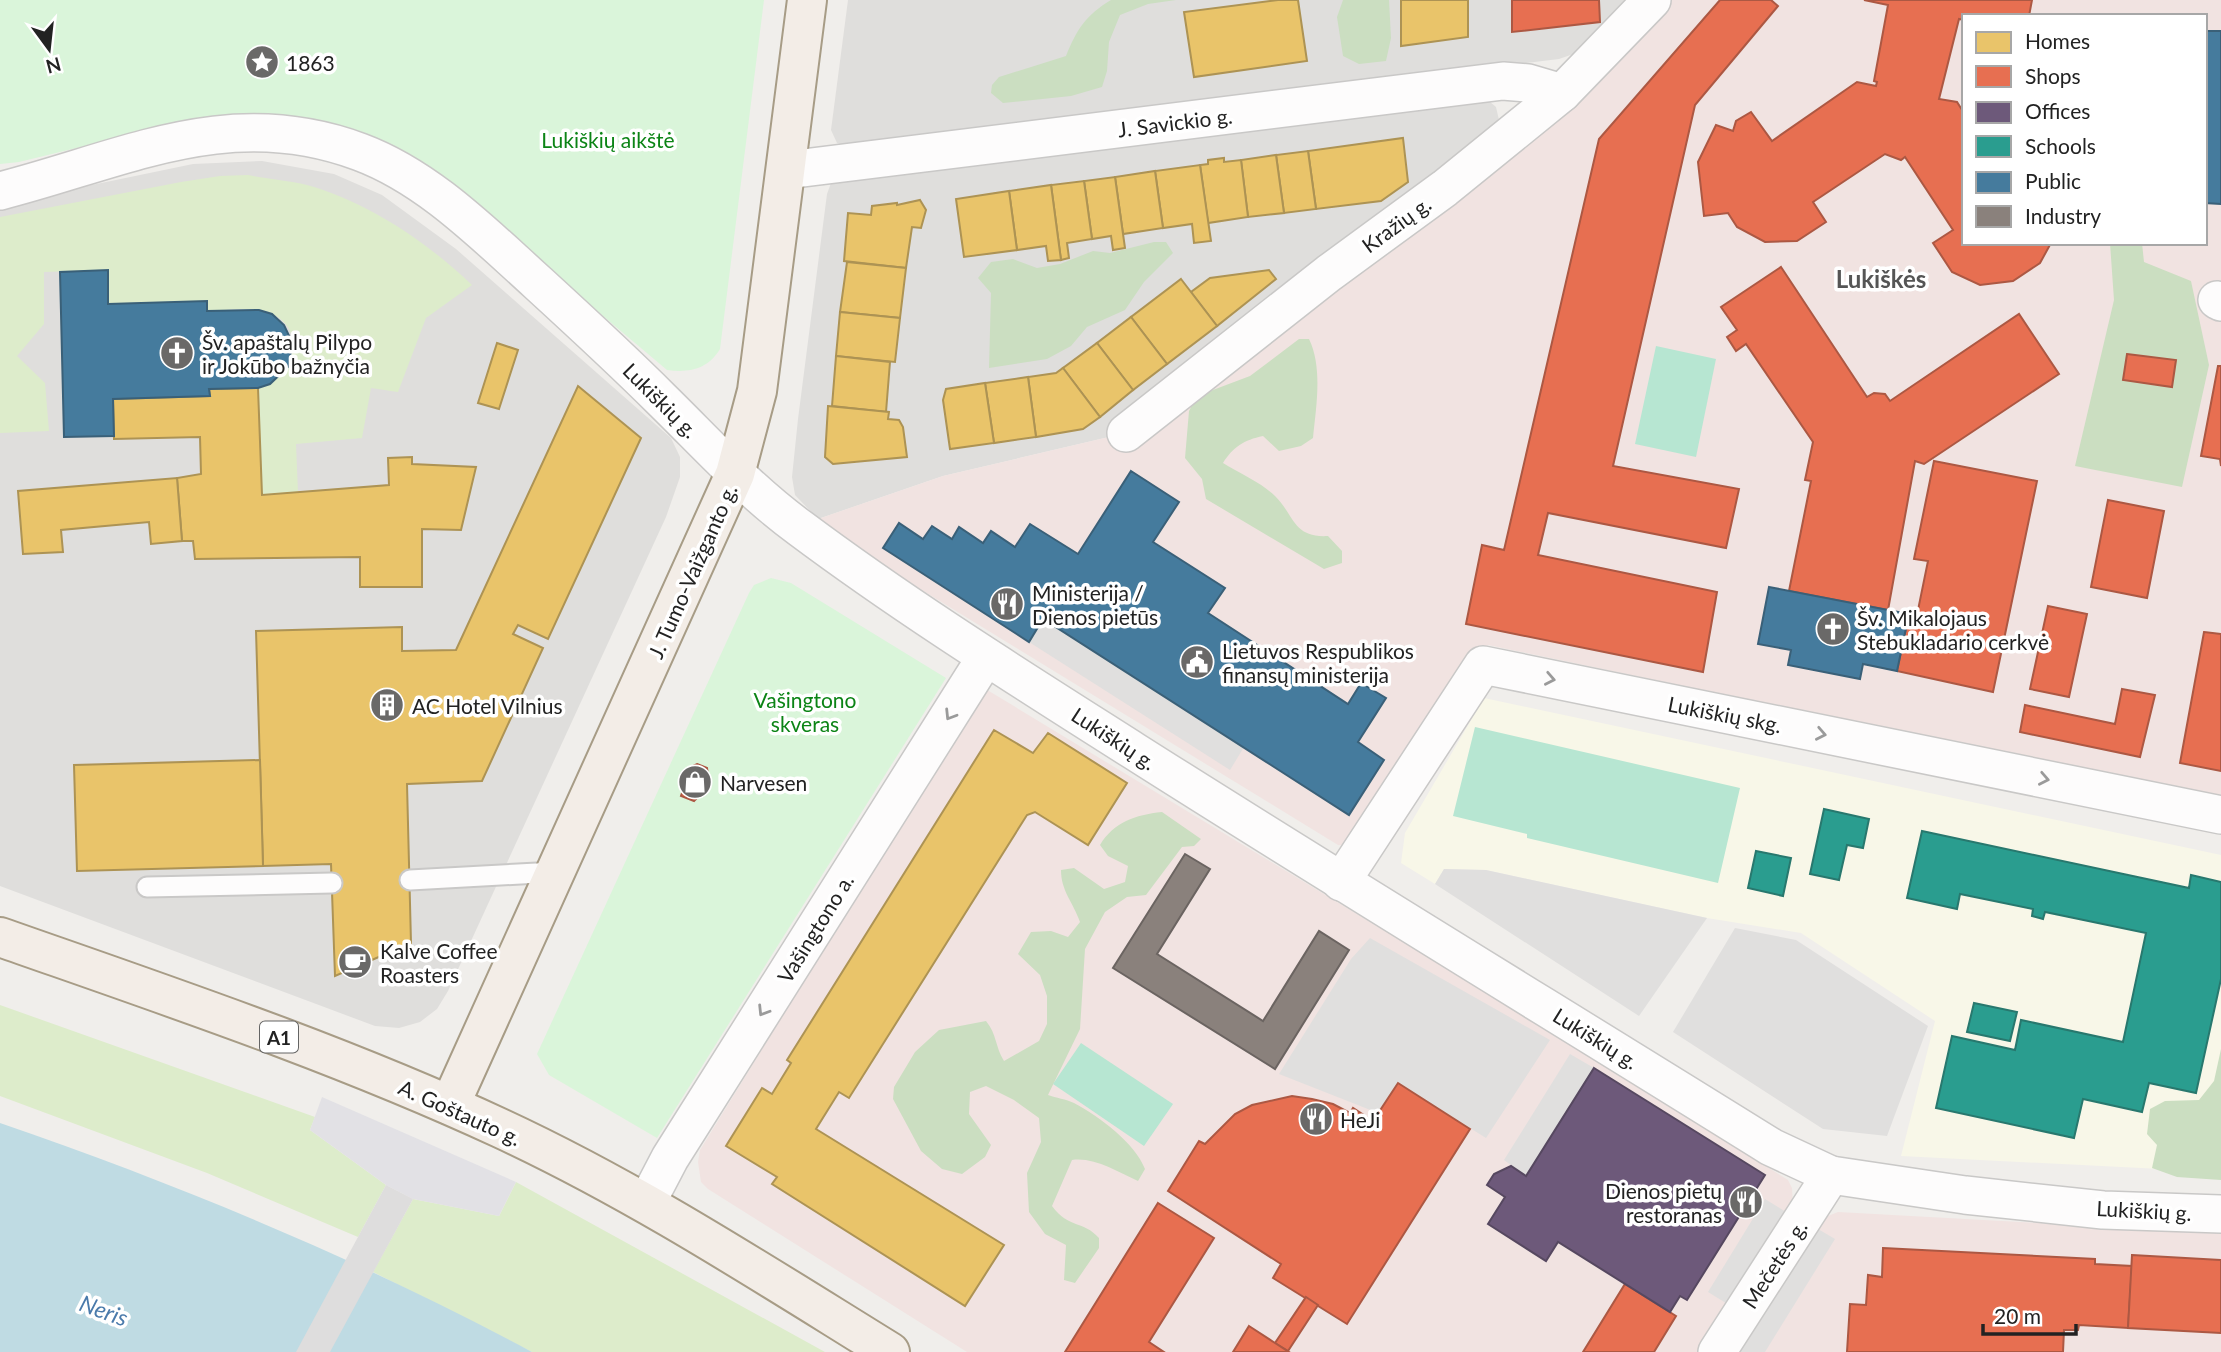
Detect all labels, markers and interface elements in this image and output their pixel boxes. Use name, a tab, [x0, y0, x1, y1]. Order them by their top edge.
north arrow	[14, 14, 84, 84]
legend	[1962, 14, 2207, 245]
text: Homes	[2025, 28, 2090, 53]
place icon: 1863	[243, 43, 281, 81]
place label: 1863	[286, 50, 335, 75]
text: N	[43, 53, 64, 79]
text: Shops	[2025, 63, 2081, 88]
text: Offices	[2025, 98, 2090, 123]
street label: J. Savickio g.	[1116, 103, 1234, 141]
park label: Lukiškių aikštė	[541, 127, 675, 152]
text: Schools	[2025, 133, 2096, 158]
text: Public	[2025, 168, 2081, 193]
street label: Kražių g.	[1357, 191, 1435, 257]
text: Industry	[2025, 203, 2101, 228]
district label: Lukiškės	[1836, 264, 1926, 293]
place label: Šv. apaštalų Pilypo ir Jokūbo bažnyčia	[202, 329, 372, 378]
church icon: Šv. apaštalų Pilypo ir Jokūbo bažnyčia	[158, 334, 196, 372]
street label: Lukiškių g.	[618, 357, 704, 443]
street label: J. Tumo-Vaižganto g.	[642, 480, 742, 662]
place label: Ministerija / Dienos pietūs	[1032, 580, 1158, 629]
restaurant icon: Ministerija / Dienos pietūs	[988, 585, 1026, 623]
place label: Šv. Mikalojaus Stebukladario cerkvė	[1857, 605, 2049, 654]
church icon: Šv. Mikalojaus Stebukladario cerkvė	[1814, 610, 1852, 648]
place label: Lietuvos Respublikos finansų ministerija	[1222, 638, 1414, 687]
public building icon: Lietuvos Respublikos finansų ministerija	[1178, 643, 1216, 681]
one-way arrow	[1544, 670, 1556, 685]
building icon: AC Hotel Vilnius	[368, 686, 406, 724]
park label: Vašingtono skveras	[754, 687, 857, 736]
street label: Lukiškių skg.	[1666, 691, 1784, 737]
place label: AC Hotel Vilnius	[412, 693, 563, 718]
street label: Lukiškių g.	[1067, 702, 1161, 774]
one-way arrow	[945, 707, 958, 720]
one-way arrow	[1815, 725, 1827, 740]
shop icon: Narvesen	[676, 763, 714, 801]
place label: Narvesen	[720, 770, 807, 795]
one-way arrow	[2038, 771, 2050, 786]
street label: Vašingtono a.	[772, 869, 858, 987]
place label: Kalve Coffee Roasters	[380, 938, 498, 987]
cafe icon: Kalve Coffee Roasters	[336, 943, 374, 981]
street label: Lukiškių g.	[1549, 1002, 1643, 1074]
one-way arrow	[759, 1003, 772, 1016]
road number: A1	[260, 1021, 298, 1052]
street label: A. Goštauto g.	[395, 1074, 525, 1150]
restaurant icon: HeJi	[1297, 1100, 1335, 1138]
place label: HeJi	[1340, 1107, 1380, 1132]
place label: Dienos pietų restoranas	[1605, 1178, 1722, 1227]
restaurant icon: Dienos pietų restoranas	[1727, 1183, 1765, 1221]
street label: Lukiškių g.	[2096, 1195, 2192, 1225]
street label: Mečetės g.	[1736, 1215, 1812, 1313]
water label: Neris	[76, 1288, 132, 1332]
scale bar	[1983, 1292, 2076, 1336]
text: 20 m	[1994, 1303, 2041, 1328]

